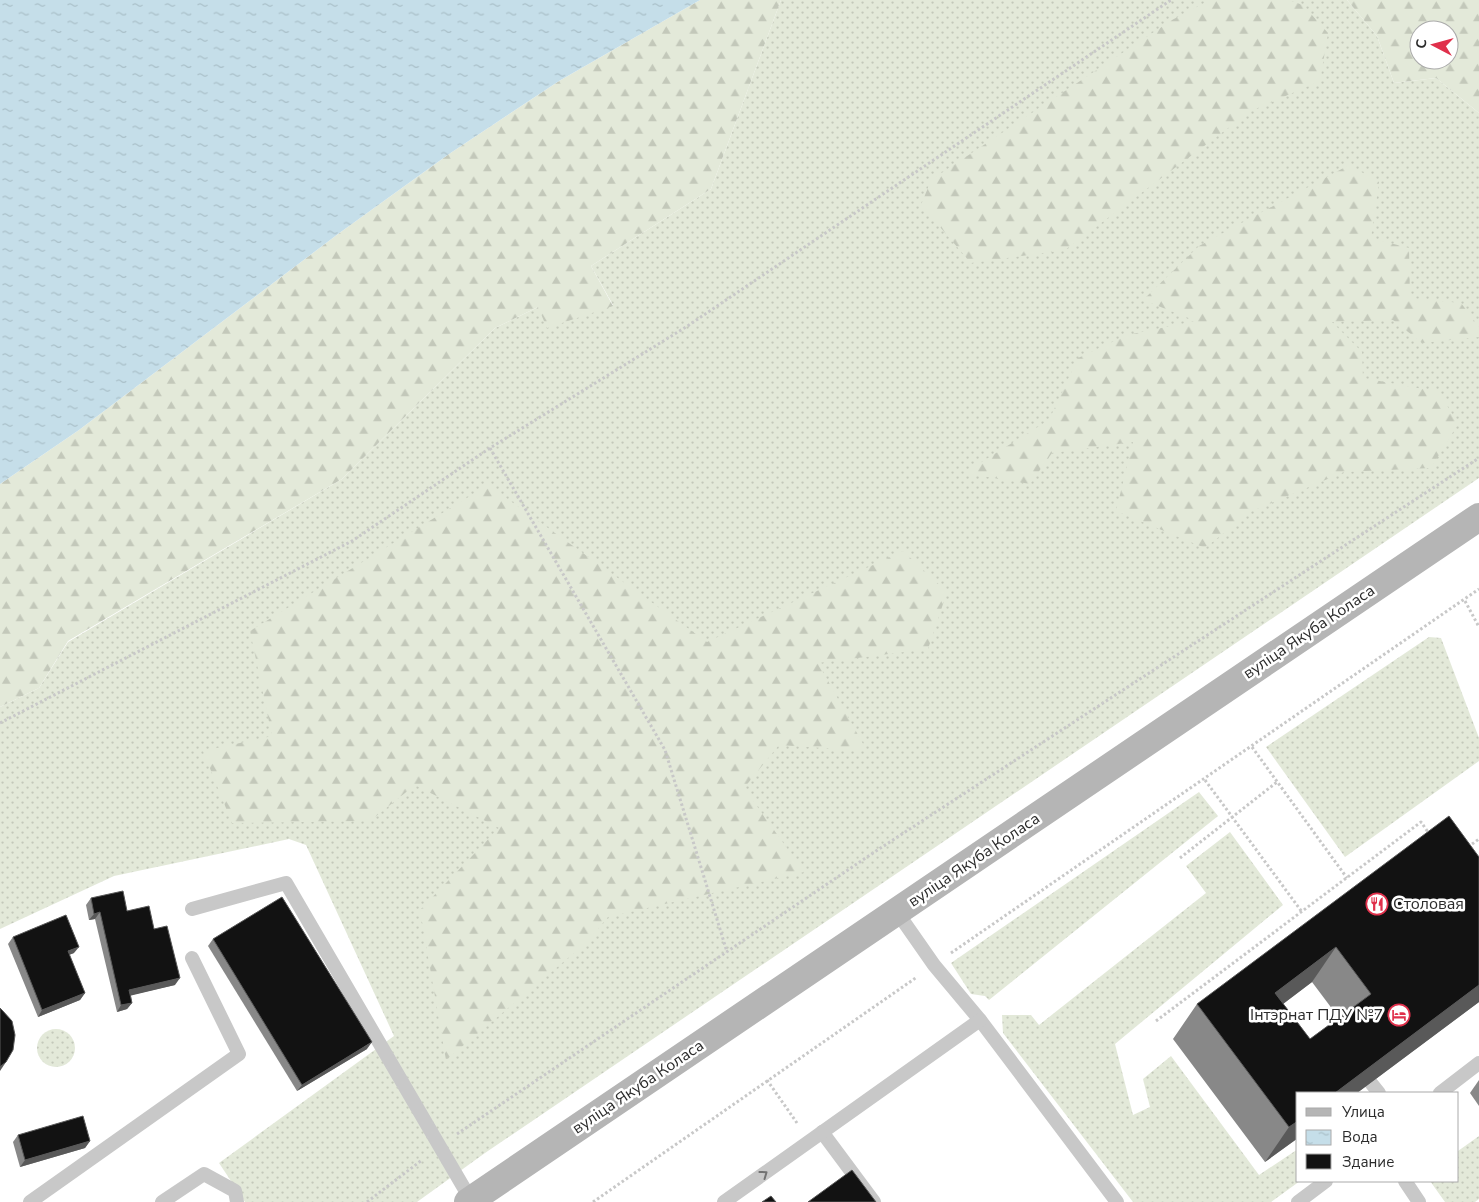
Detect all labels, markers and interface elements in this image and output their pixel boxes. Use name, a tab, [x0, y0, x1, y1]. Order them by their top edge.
north arrow	[1409, 20, 1459, 70]
text: С	[1412, 37, 1432, 49]
street label: вуліца Якуба Коласа	[1239, 580, 1379, 684]
street label: вуліца Якуба Коласа	[904, 808, 1044, 912]
restaurant icon: Столовая	[1365, 892, 1389, 916]
place label: Столовая	[1393, 893, 1464, 915]
hotel icon: Інтэрнат ПДУ №7	[1387, 1003, 1411, 1027]
place label: Інтэрнат ПДУ №7	[1250, 1004, 1383, 1026]
street label: вуліца Якуба Коласа	[568, 1035, 708, 1139]
legend	[1296, 1092, 1459, 1182]
text: Улица	[1341, 1102, 1385, 1122]
text: Вода	[1342, 1127, 1378, 1147]
text: Здание	[1342, 1152, 1394, 1172]
one-way arrow	[758, 1171, 768, 1180]

